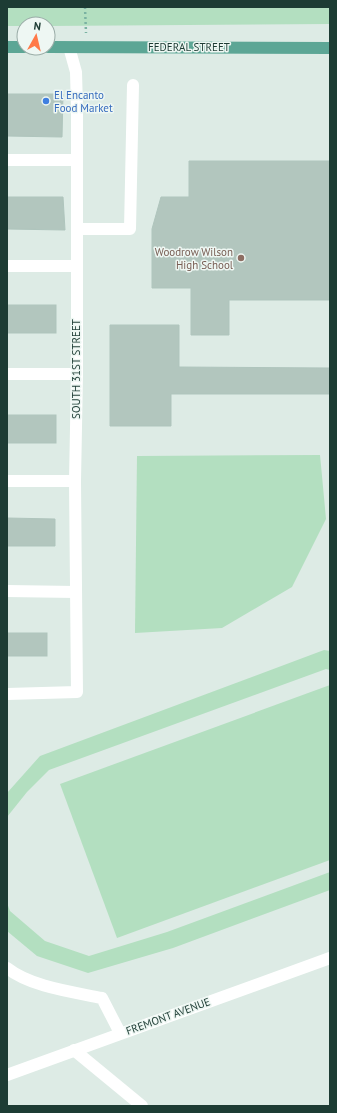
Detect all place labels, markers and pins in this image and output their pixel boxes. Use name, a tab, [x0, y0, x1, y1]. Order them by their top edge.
place label: El Encanto Food Market	[54, 88, 113, 115]
marker: El Encanto Food Market	[41, 96, 51, 106]
place label: Woodrow Wilson High School	[155, 245, 234, 272]
marker: Woodrow Wilson High School	[236, 253, 246, 263]

